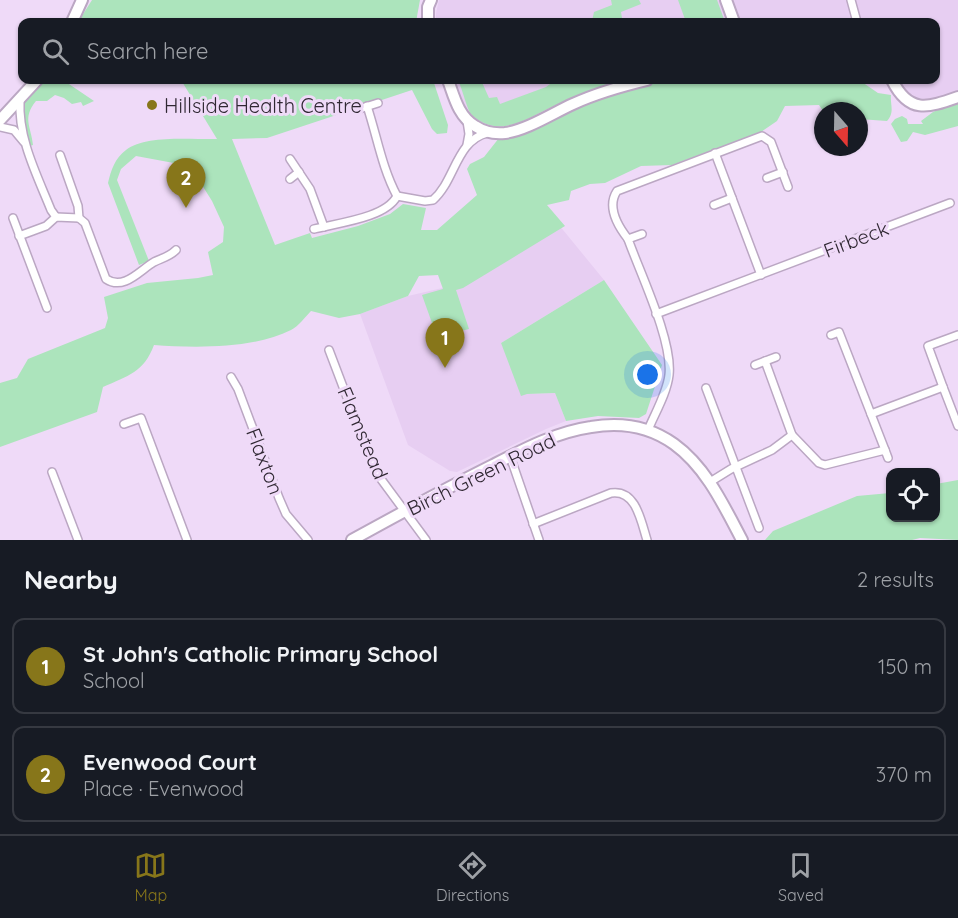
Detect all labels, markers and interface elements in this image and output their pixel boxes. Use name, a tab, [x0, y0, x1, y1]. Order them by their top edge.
search box	[18, 18, 940, 84]
icon: search	[39, 35, 72, 68]
text: Search here	[87, 37, 208, 65]
place label: Hillside Health Centre	[164, 93, 362, 118]
marker: Hillside Health Centre	[145, 98, 159, 112]
north arrow	[814, 102, 868, 156]
pin: 2	[166, 158, 206, 208]
street label: Firbeck	[820, 215, 892, 263]
pin: 1	[426, 318, 464, 368]
your location	[633, 360, 662, 389]
street label: Flamstead	[332, 383, 394, 483]
street label: Flaxton	[241, 424, 289, 498]
street label: Birch Green Road	[403, 427, 559, 521]
map controls	[886, 468, 940, 522]
button: locate	[886, 468, 940, 522]
text: Nearby	[24, 563, 118, 596]
text: 2 results	[857, 567, 934, 592]
text: St John's Catholic Primary School	[83, 640, 438, 668]
text: 1	[42, 654, 49, 679]
text: 150 m	[878, 654, 932, 679]
text: School	[83, 668, 145, 693]
text: Evenwood Court	[83, 748, 257, 776]
text: 2	[40, 762, 51, 787]
text: 370 m	[876, 762, 932, 787]
text: Place · Evenwood	[83, 776, 244, 801]
tab: Map	[134, 849, 167, 905]
tab: Directions	[436, 849, 509, 905]
tab: Saved	[778, 849, 824, 905]

